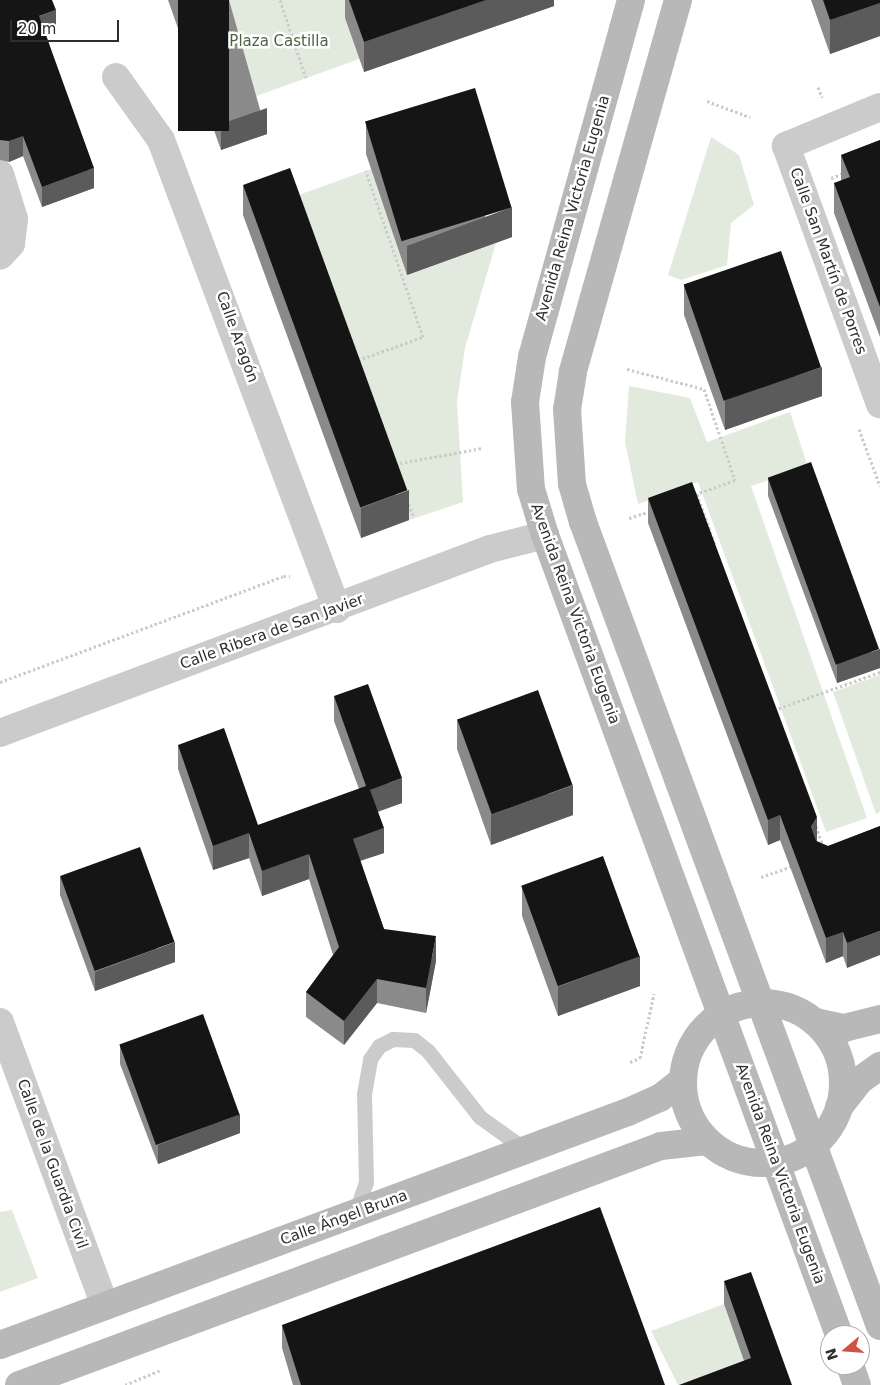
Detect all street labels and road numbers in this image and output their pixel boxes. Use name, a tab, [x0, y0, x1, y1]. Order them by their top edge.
street label: Avenida Reina Victoria Eugenia	[532, 93, 614, 323]
street label: Calle San Martín de Porres	[786, 165, 870, 357]
street label: Calle Aragón	[212, 289, 262, 385]
street label: Avenida Reina Victoria Eugenia	[527, 501, 623, 727]
street label: Calle Ribera de San Javier	[178, 590, 366, 674]
street label: Avenida Reina Victoria Eugenia	[732, 1061, 828, 1287]
street label: Calle de la Guardia Civil	[13, 1077, 91, 1251]
street label: Calle Ángel Bruna	[278, 1187, 410, 1249]

